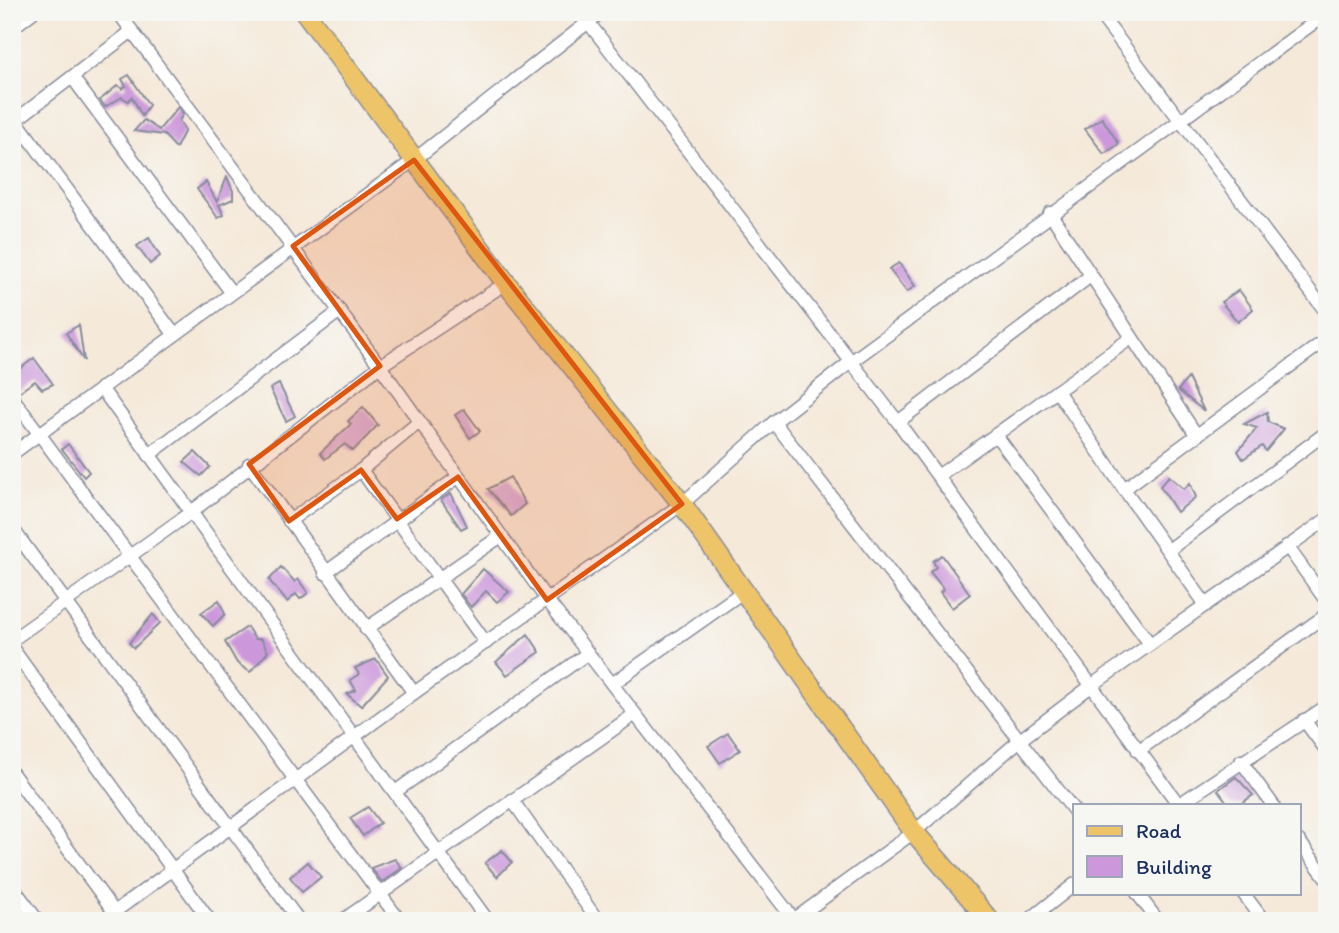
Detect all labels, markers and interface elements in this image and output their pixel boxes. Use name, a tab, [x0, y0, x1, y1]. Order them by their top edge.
legend	[1073, 804, 1300, 894]
text: Road	[1136, 818, 1182, 843]
text: Building	[1136, 854, 1212, 879]

